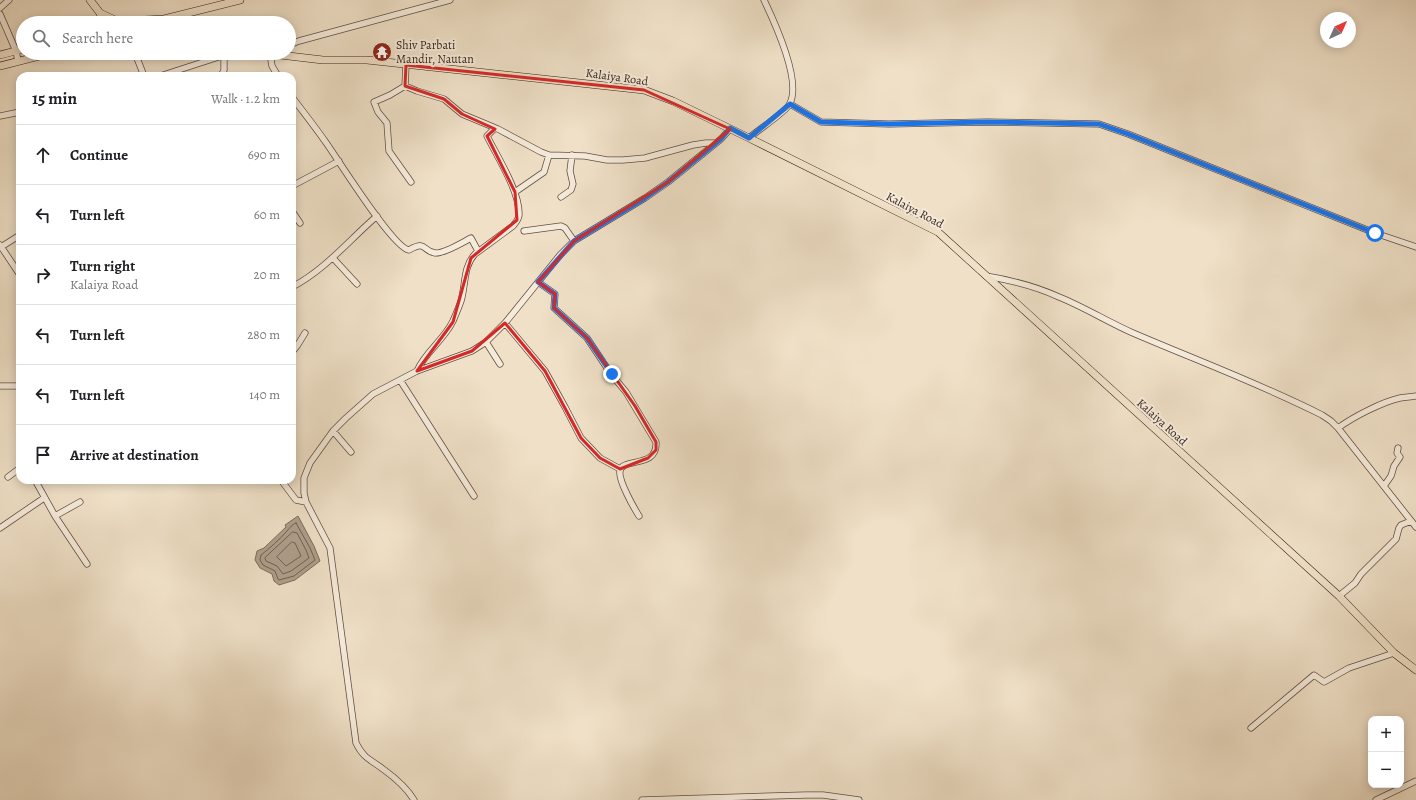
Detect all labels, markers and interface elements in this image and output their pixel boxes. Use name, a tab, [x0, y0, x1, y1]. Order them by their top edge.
north arrow	[1320, 12, 1356, 48]
search box	[16, 16, 296, 60]
icon: search	[30, 27, 52, 49]
text: Search here	[62, 28, 133, 48]
place label: Shiv Parbati Mandir, Nautan	[396, 37, 474, 67]
temple icon: Shiv Parbati Mandir, Nautan	[371, 41, 393, 63]
street label: Kalaiya Road	[585, 65, 650, 89]
text: 15 min	[32, 87, 77, 110]
text: Walk · 1.2 km	[211, 90, 280, 107]
icon: ahead	[32, 144, 54, 166]
text: Continue	[70, 145, 128, 165]
text: 690 m	[248, 146, 280, 163]
street label: Kalaiya Road	[883, 188, 947, 232]
icon: left	[32, 204, 54, 226]
text: Turn left	[70, 205, 125, 225]
text: 60 m	[254, 206, 280, 223]
route start	[1366, 224, 1384, 242]
text: Turn right	[70, 256, 135, 276]
icon: right	[32, 264, 54, 286]
text: 20 m	[254, 266, 280, 283]
text: Kalaiya Road	[70, 276, 138, 293]
icon: left	[32, 324, 54, 346]
text: Turn left	[70, 325, 125, 345]
text: 280 m	[247, 326, 280, 343]
route end	[603, 365, 621, 383]
icon: left	[32, 384, 54, 406]
text: Turn left	[70, 385, 125, 405]
text: 140 m	[249, 386, 280, 403]
street label: Kalaiya Road	[1133, 395, 1191, 449]
icon: arrive	[32, 444, 54, 466]
text: Arrive at destination	[70, 445, 199, 465]
map controls	[1368, 716, 1404, 788]
button: +	[1368, 716, 1404, 752]
button: −	[1368, 752, 1404, 788]

